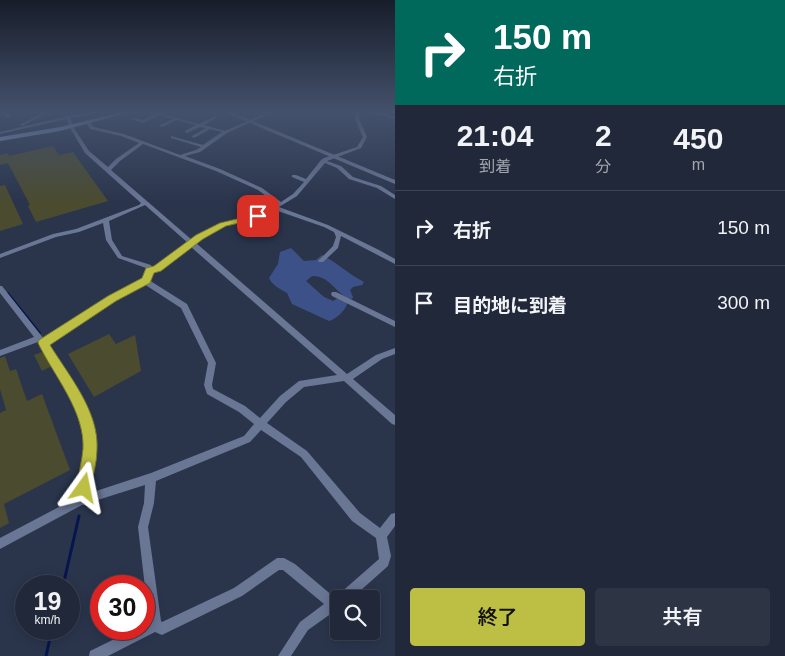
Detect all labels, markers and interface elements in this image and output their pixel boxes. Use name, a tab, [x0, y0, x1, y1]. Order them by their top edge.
text: 150 m	[493, 17, 592, 56]
icon: right	[410, 20, 475, 85]
text: 右折	[493, 64, 537, 89]
text: 21:04	[457, 119, 533, 152]
text: 2	[595, 119, 612, 152]
text: 450	[673, 122, 723, 155]
text: m	[692, 156, 705, 173]
text: 到着	[479, 158, 511, 175]
text: 分	[595, 158, 611, 175]
pin	[237, 195, 279, 237]
icon: arrive	[244, 202, 272, 230]
icon: right	[410, 214, 438, 242]
text: 150 m	[717, 217, 770, 238]
text: 右折	[453, 220, 491, 241]
icon: arrive	[410, 289, 438, 317]
text: 300 m	[717, 292, 770, 313]
text: 目的地に到着	[453, 295, 567, 316]
position arrow	[57, 461, 109, 513]
speed limit sign: 30	[90, 575, 155, 640]
text: 19	[34, 587, 61, 615]
button: 終了	[410, 588, 585, 646]
button: 共有	[595, 588, 770, 646]
map controls	[330, 590, 380, 640]
button: search	[330, 590, 380, 640]
text: km/h	[34, 613, 61, 627]

